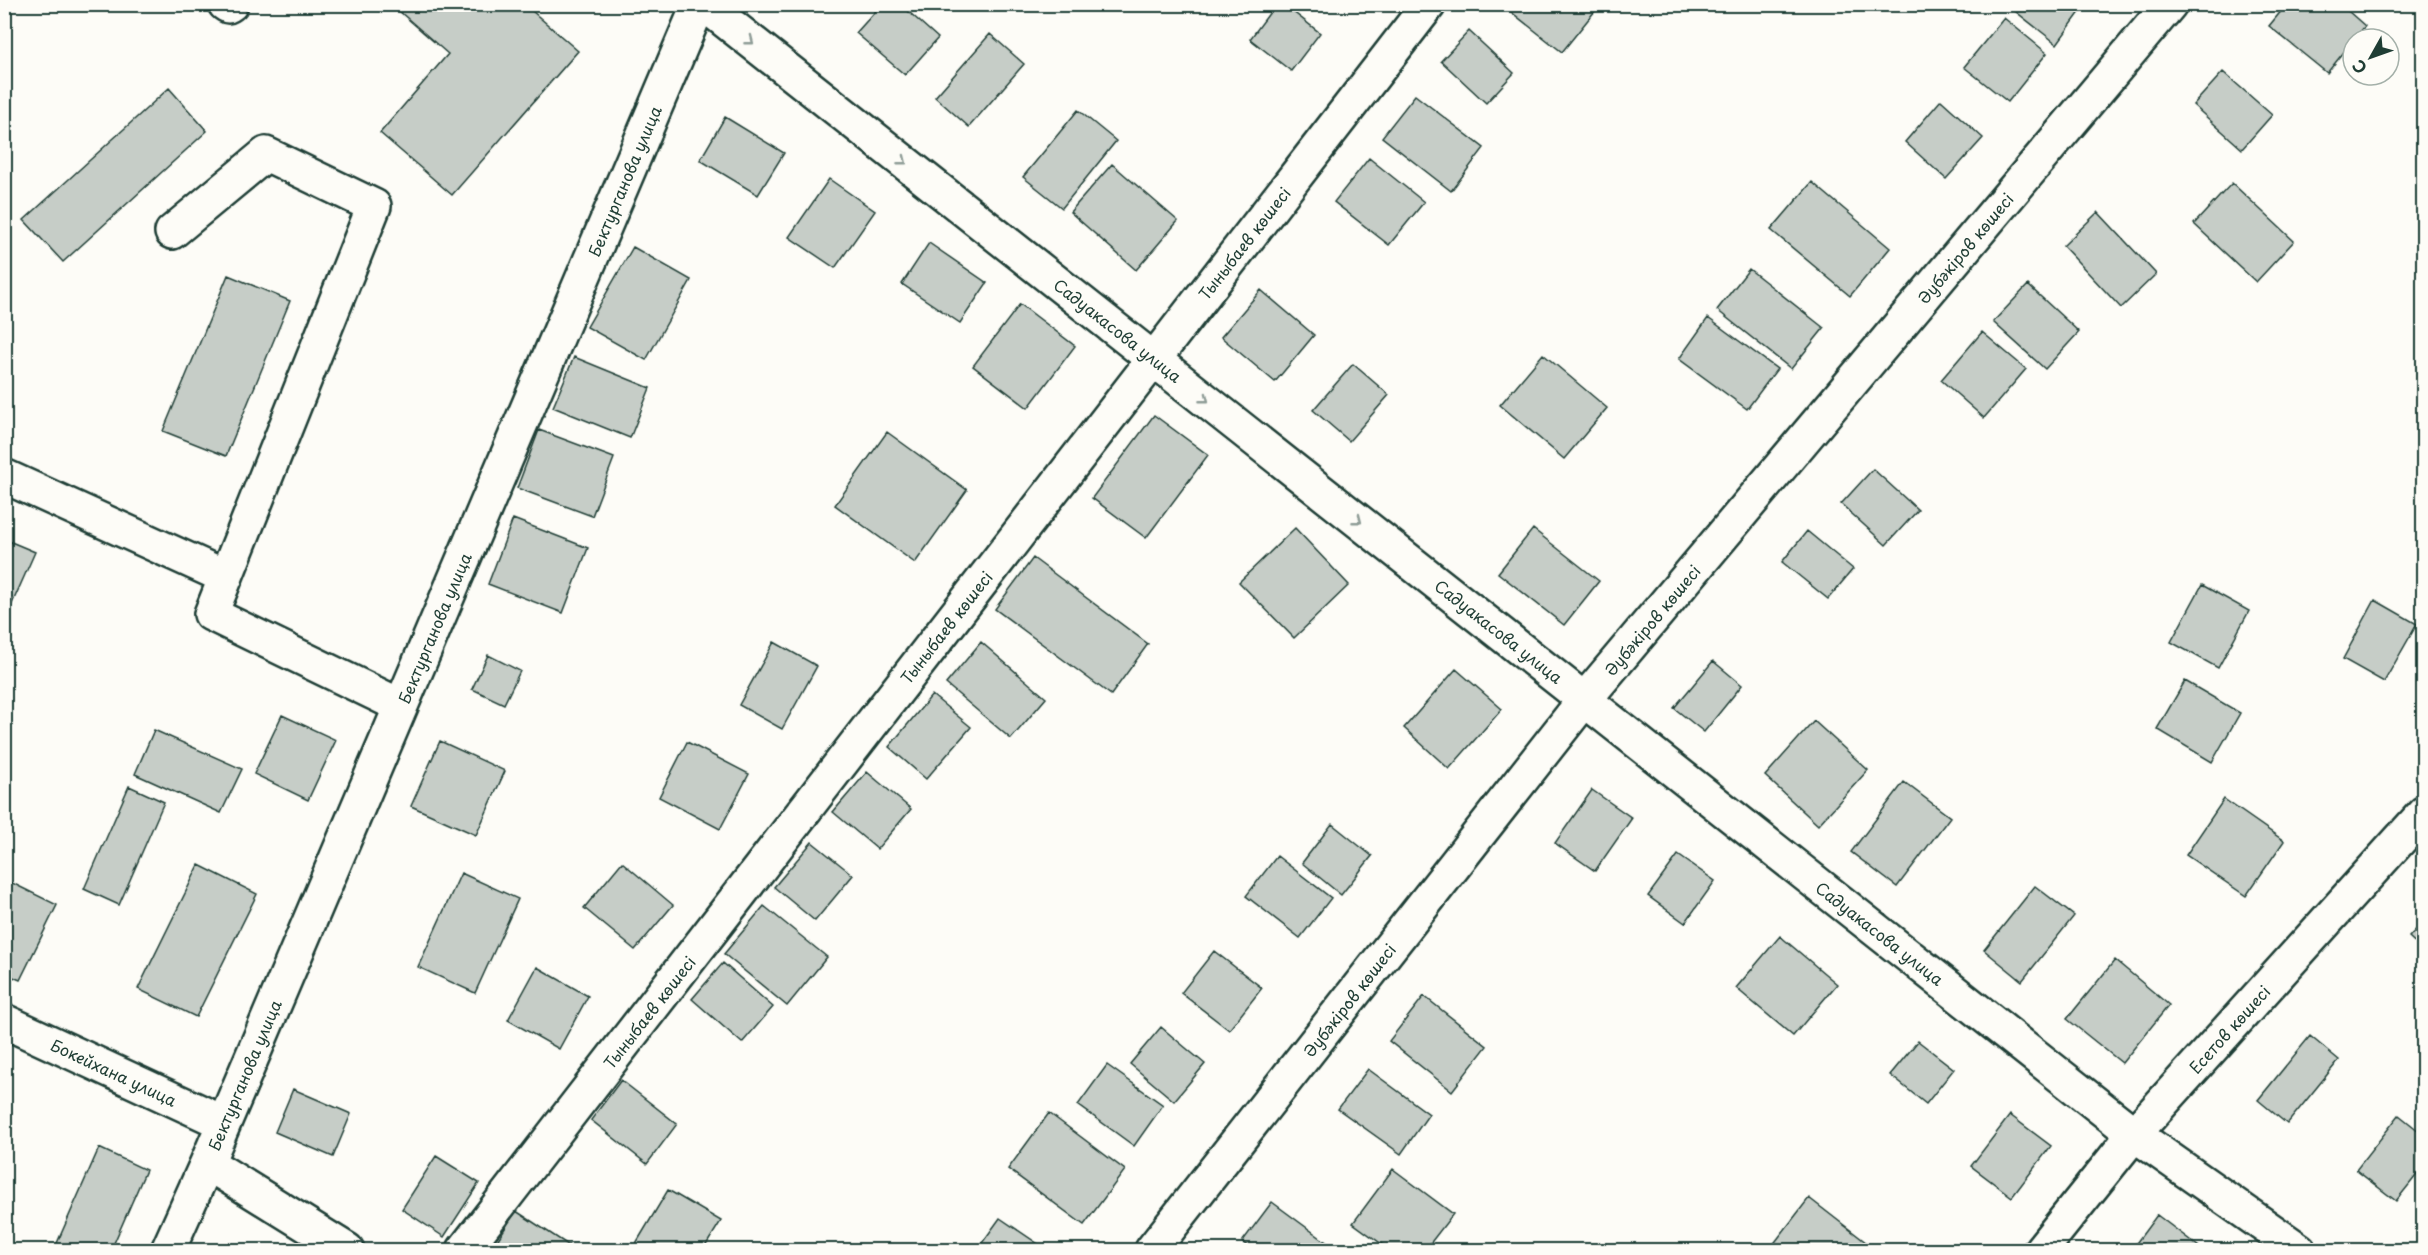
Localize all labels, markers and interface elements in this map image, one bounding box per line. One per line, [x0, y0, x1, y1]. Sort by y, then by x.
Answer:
north arrow [2341, 27, 2401, 87]
one-way arrow [743, 33, 754, 44]
text: С [2346, 55, 2372, 80]
street label: Бектурганова улица [581, 102, 667, 260]
one-way arrow [897, 154, 908, 165]
street label: Тыныбаев көшесі [1192, 182, 1296, 304]
street label: Әубәкіров көшесі [1911, 187, 2019, 309]
street label: Садуакасова улица [1049, 272, 1187, 388]
one-way arrow [1198, 392, 1209, 403]
one-way arrow [1351, 512, 1362, 523]
street label: Бектурганова улица [391, 549, 477, 707]
street label: Әубәкіров көшесі [1598, 559, 1706, 681]
street label: Тыныбаев көшесі [894, 566, 998, 688]
street label: Садуакасова улица [1430, 573, 1568, 689]
street label: Садуакасова улица [1811, 875, 1949, 991]
street label: Әубәкіров көшесі [1297, 938, 1401, 1062]
street label: Тыныбаев көшесі [597, 951, 701, 1073]
street label: Есетов көшесі [2183, 980, 2275, 1078]
street label: Бектурганова улица [201, 996, 287, 1154]
street label: Бокейхана улица [47, 1032, 181, 1112]

